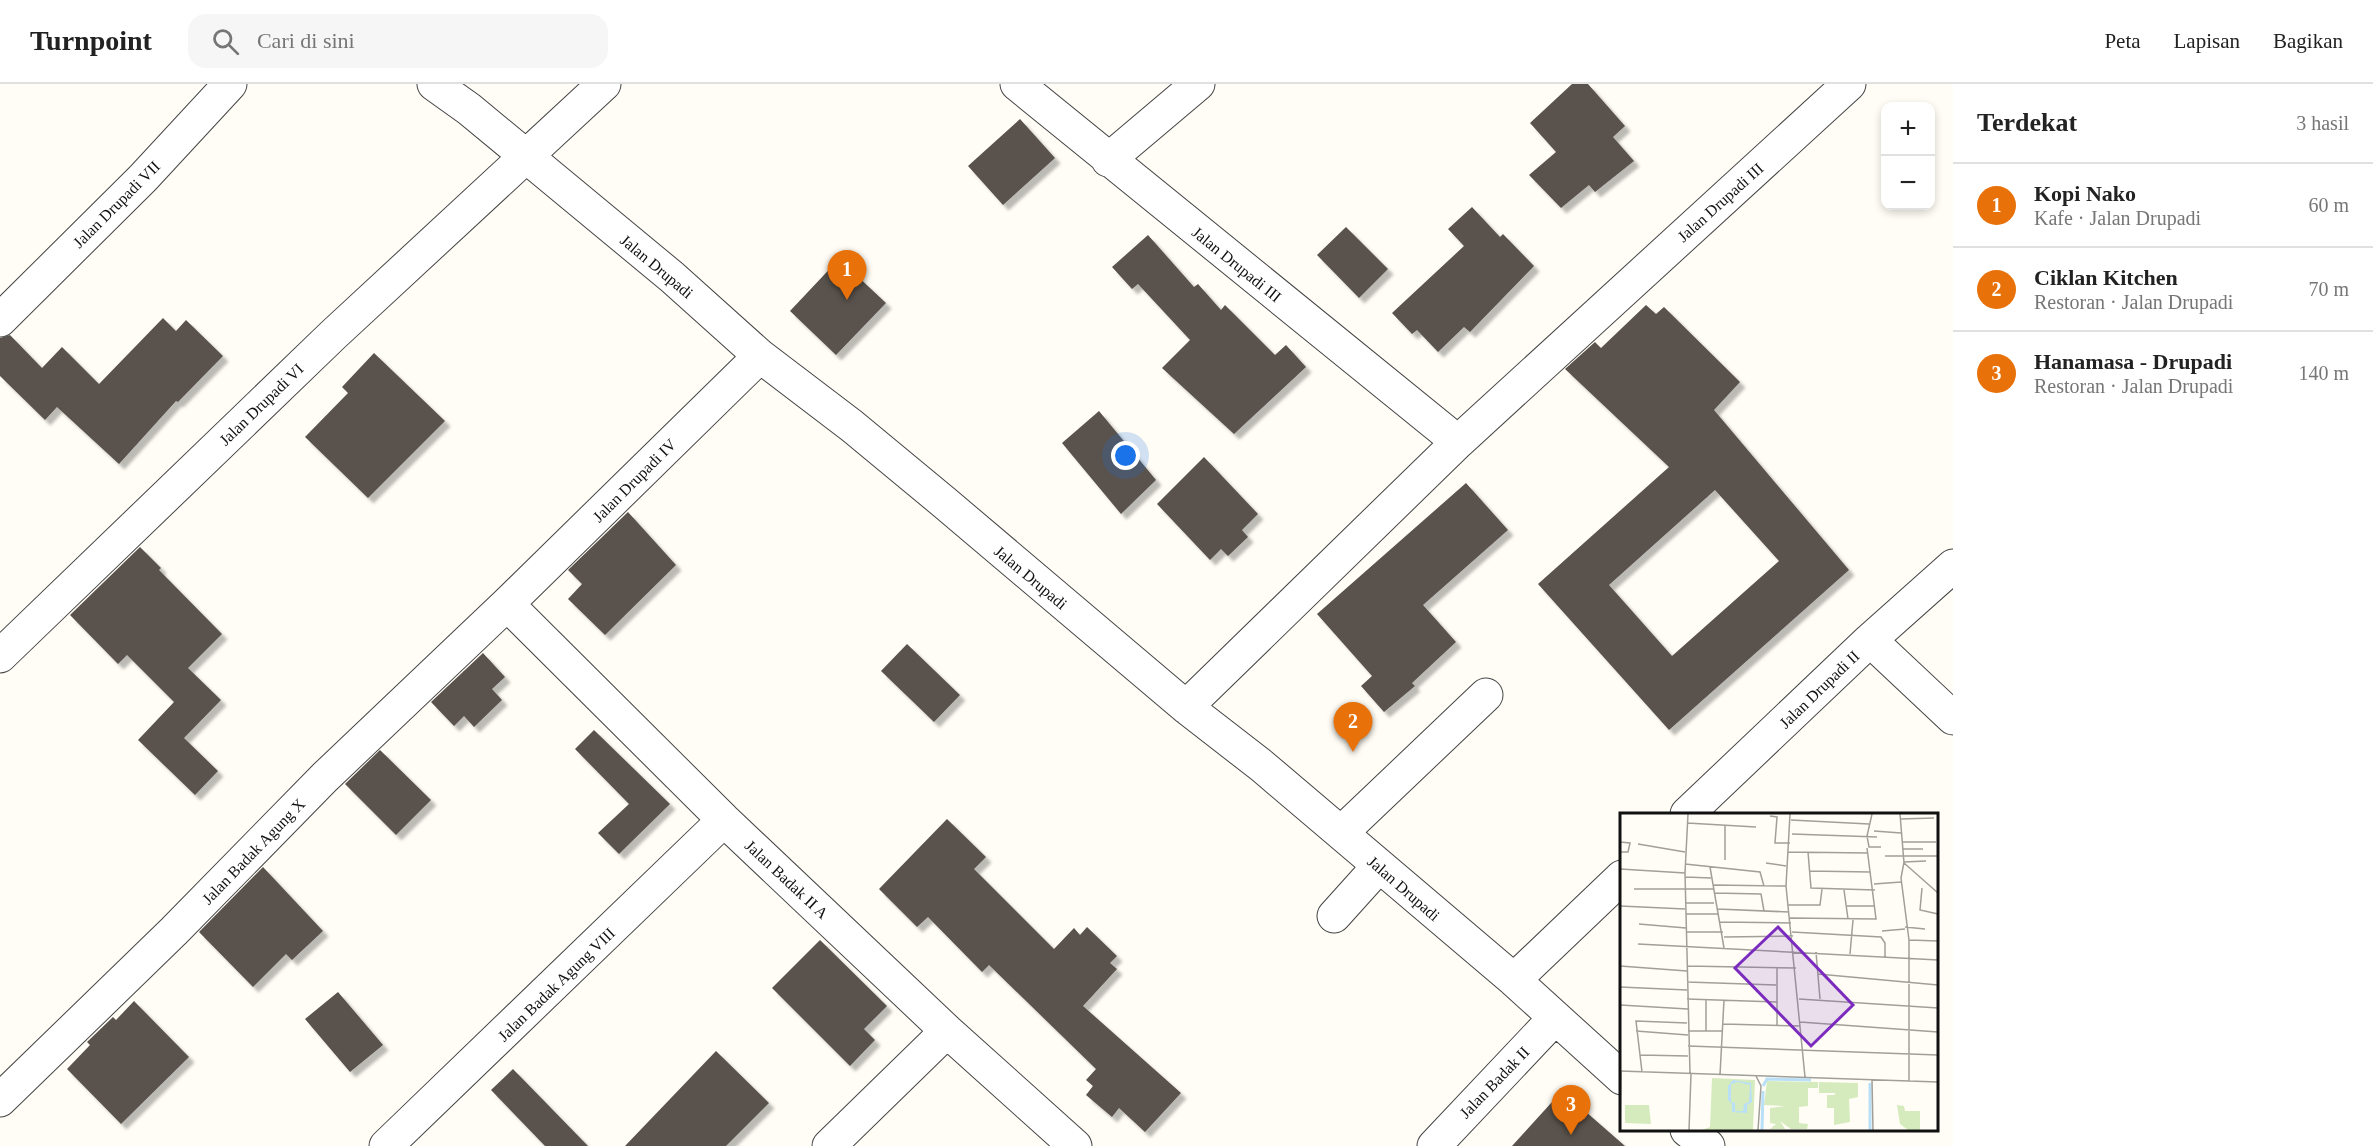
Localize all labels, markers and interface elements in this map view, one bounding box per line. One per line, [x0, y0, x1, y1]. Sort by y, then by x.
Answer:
search box [188, 14, 608, 68]
text: Turnpoint [30, 25, 152, 56]
icon: search [209, 25, 242, 58]
text: Cari di sini [257, 28, 355, 53]
text: Peta [2104, 29, 2141, 53]
text: Lapisan [2174, 29, 2240, 53]
text: Bagikan [2273, 29, 2343, 53]
map controls [1881, 102, 1935, 210]
button: + [1881, 102, 1935, 156]
text: Terdekat [1977, 108, 2077, 137]
text: 3 hasil [2296, 112, 2349, 134]
button: − [1881, 156, 1935, 210]
street label: Jalan Drupadi VII [70, 158, 164, 252]
street label: Jalan Drupadi III [1674, 159, 1767, 246]
text: Kopi Nako [2034, 181, 2136, 206]
text: 1 [1992, 194, 2002, 216]
text: 60 m [2308, 194, 2349, 216]
text: Kafe · Jalan Drupadi [2034, 207, 2201, 229]
street label: Jalan Drupadi III [1188, 223, 1285, 306]
street label: Jalan Drupadi [616, 231, 697, 303]
pin: 1 [828, 250, 866, 300]
text: Ciklan Kitchen [2034, 265, 2178, 290]
text: 2 [1992, 278, 2002, 300]
text: 70 m [2308, 278, 2349, 300]
text: Restoran · Jalan Drupadi [2034, 291, 2233, 313]
text: Hanamasa - Drupadi [2034, 349, 2232, 374]
street label: Jalan Drupadi VI [216, 360, 307, 449]
text: 3 [1992, 362, 2002, 384]
text: 140 m [2298, 362, 2349, 384]
text: Restoran · Jalan Drupadi [2034, 375, 2233, 397]
street label: Jalan Drupadi IV [589, 435, 680, 526]
your location [1111, 441, 1140, 470]
street label: Jalan Drupadi [990, 542, 1071, 614]
street label: Jalan Drupadi II [1776, 647, 1863, 732]
pin: 2 [1334, 702, 1372, 752]
street label: Jalan Badak Agung X [199, 795, 309, 908]
inset map [1620, 813, 1938, 1131]
street label: Jalan Badak II A [742, 837, 832, 922]
street label: Jalan Drupadi [1364, 853, 1443, 925]
street label: Jalan Badak Agung VIII [494, 924, 619, 1045]
street label: Jalan Badak II [1456, 1043, 1533, 1121]
pin: 3 [1552, 1086, 1590, 1135]

